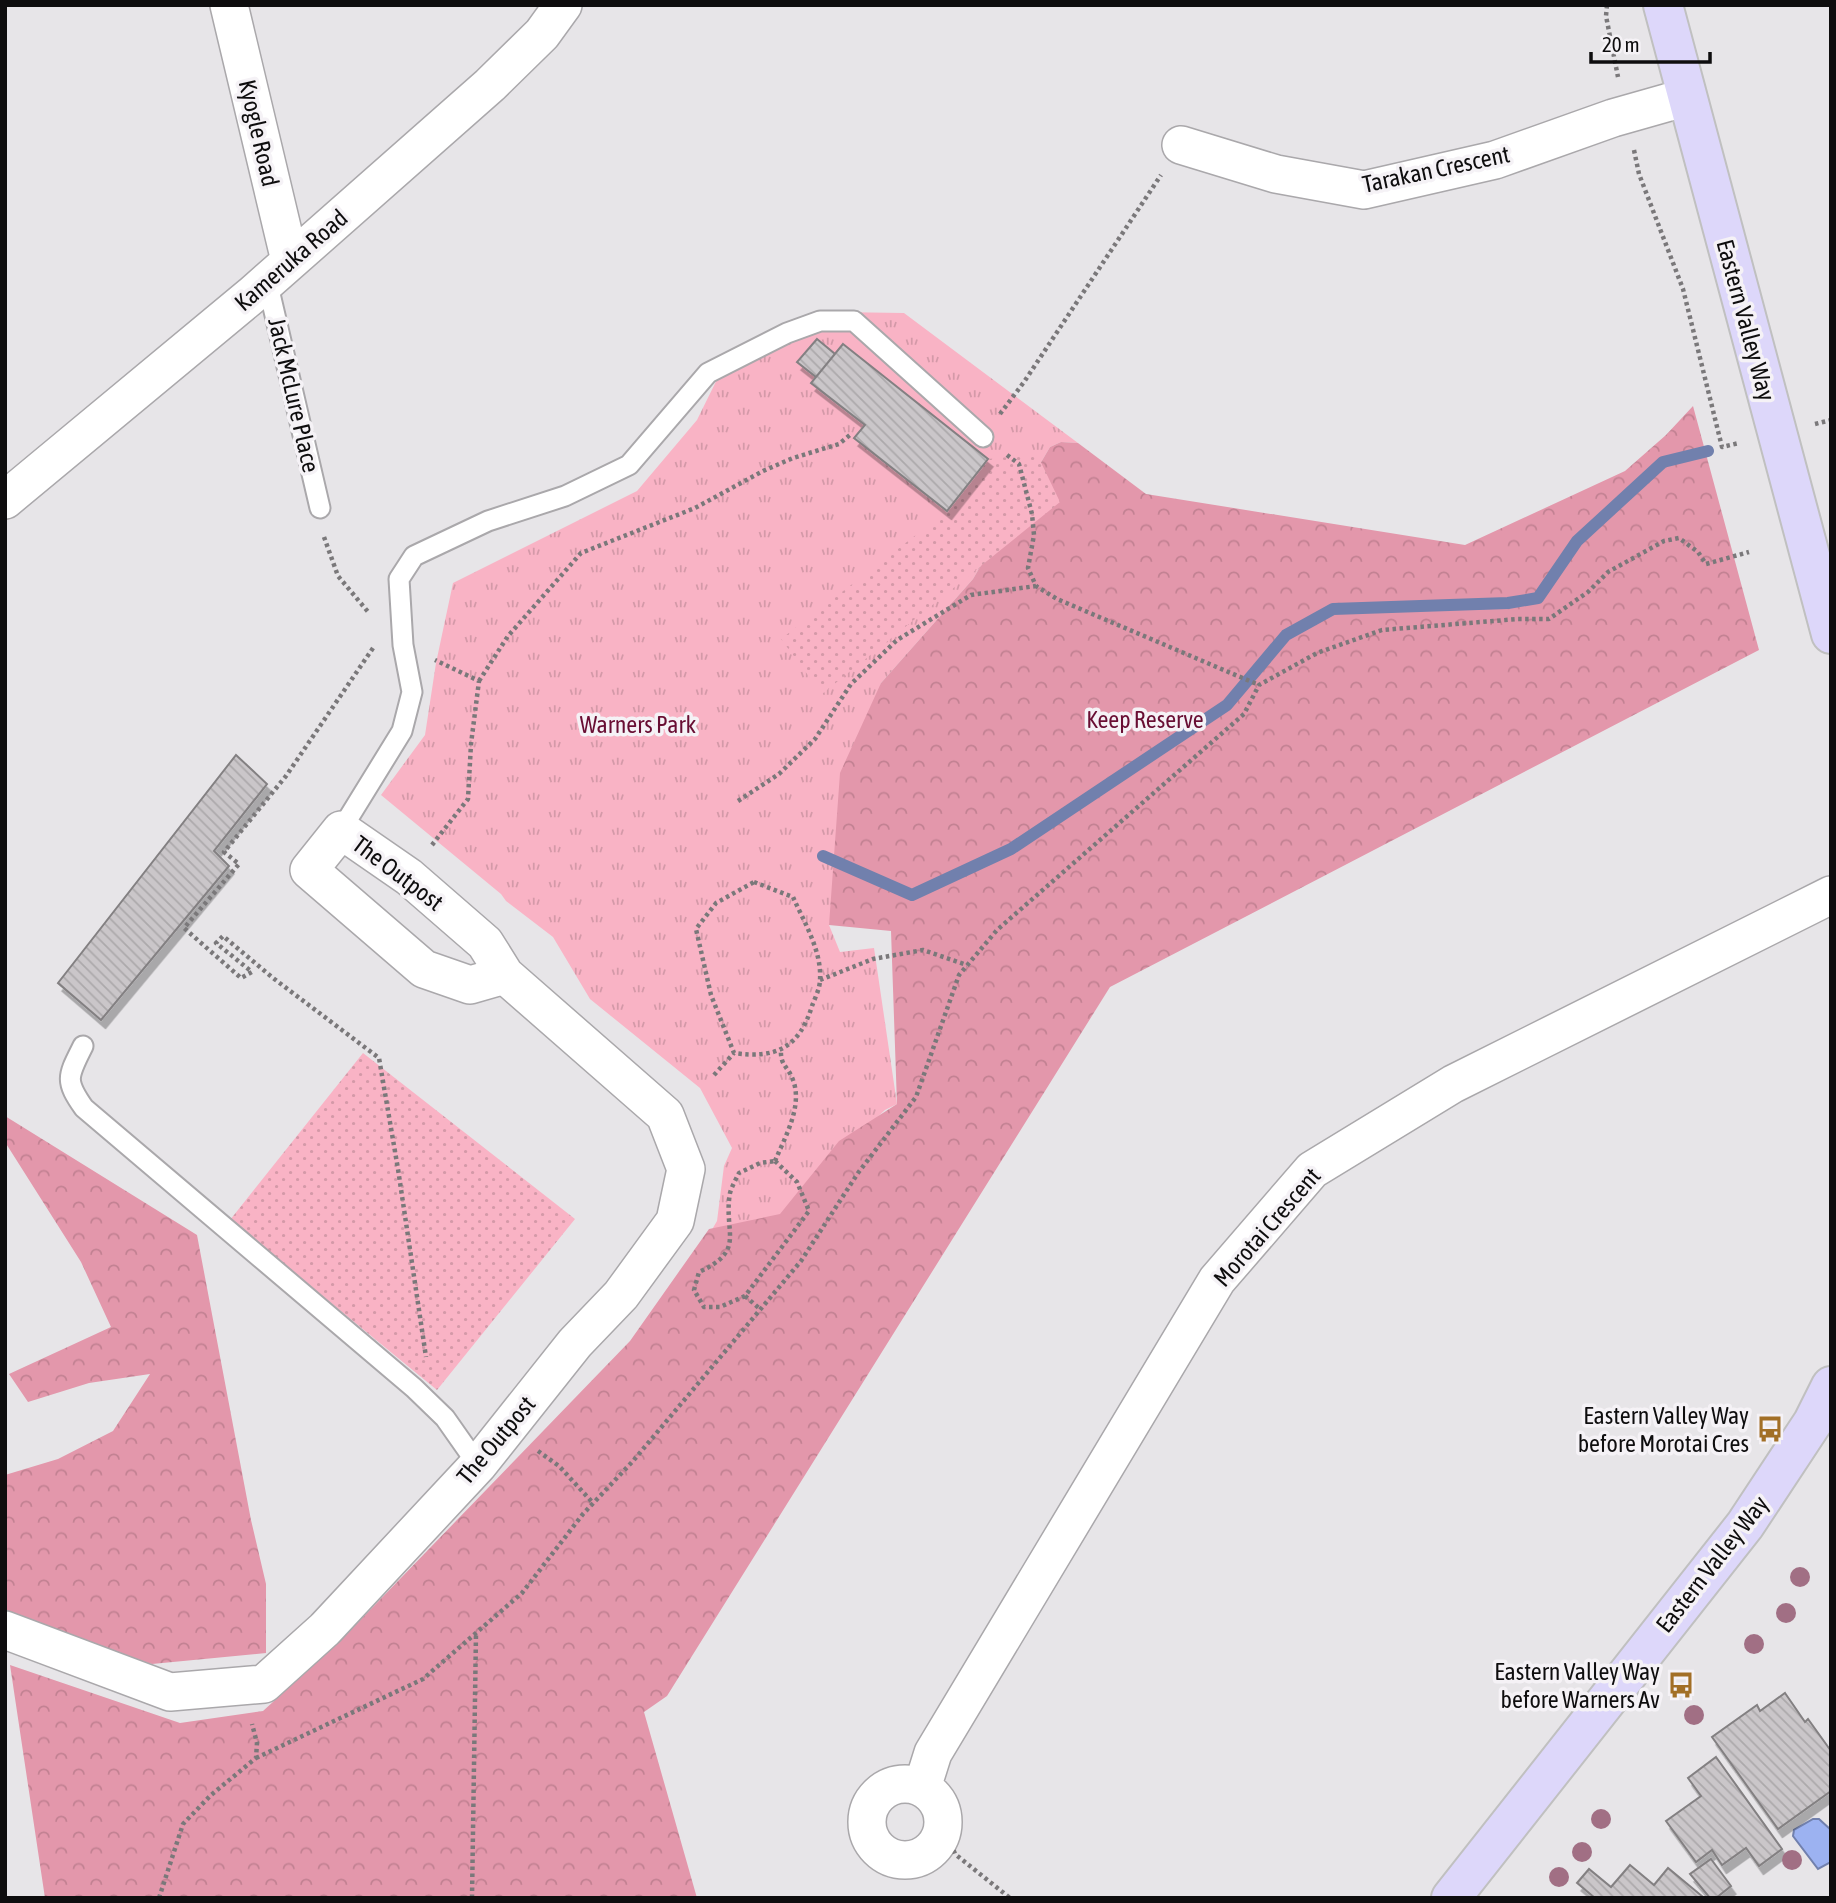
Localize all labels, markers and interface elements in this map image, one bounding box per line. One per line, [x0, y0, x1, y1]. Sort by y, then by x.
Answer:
scale bar [1591, 21, 1710, 65]
text: 20 m [1602, 32, 1640, 56]
street label: Kyogle Road [234, 77, 284, 189]
street label: Tarakan Crescent [1360, 140, 1512, 198]
street label: Kameruka Road [229, 204, 353, 316]
street label: Eastern Valley Way [1712, 236, 1781, 404]
street label: Jack McLure Place [263, 315, 325, 475]
park label: Keep Reserve [1086, 706, 1204, 733]
park label: Warners Park [580, 711, 697, 738]
street label: The Outpost [347, 830, 449, 916]
street label: Morotai Crescent [1208, 1162, 1326, 1292]
street label: The Outpost [451, 1390, 541, 1489]
place label: Eastern Valley Way before Morotai Cres [1578, 1402, 1749, 1457]
bus stop icon: Eastern Valley Way before Morotai Cres [1755, 1414, 1785, 1444]
street label: Eastern Valley Way [1650, 1490, 1774, 1638]
place label: Eastern Valley Way before Warners Av [1494, 1658, 1660, 1713]
bus stop icon: Eastern Valley Way before Warners Av [1666, 1670, 1696, 1700]

